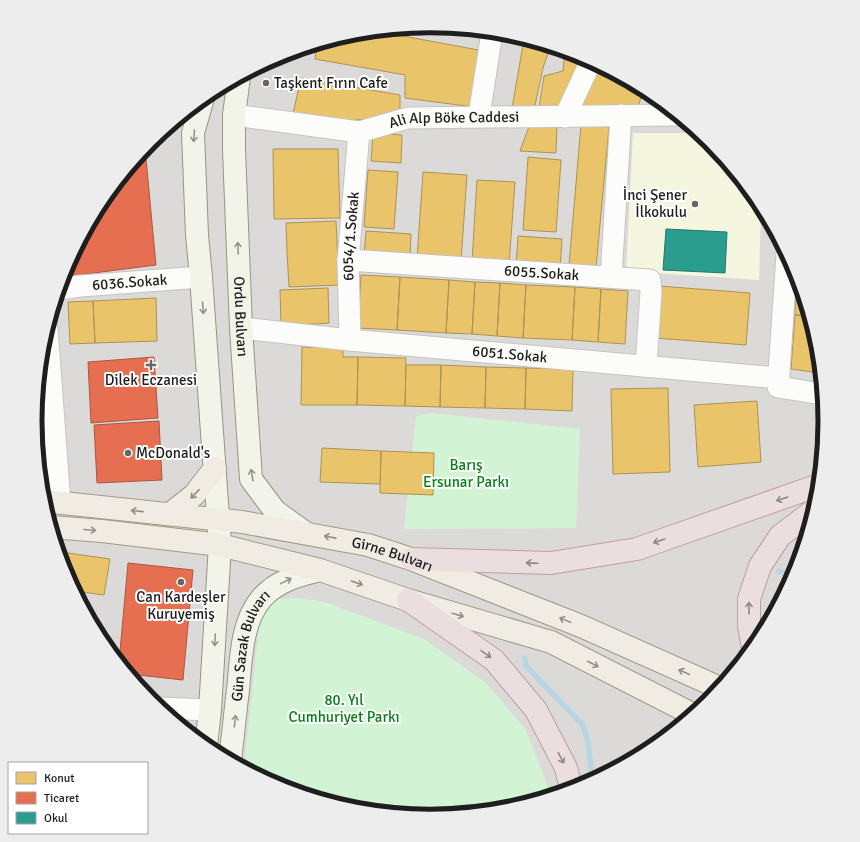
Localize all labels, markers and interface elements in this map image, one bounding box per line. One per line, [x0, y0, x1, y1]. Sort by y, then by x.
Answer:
place label: Taşkent Fırın Cafe [274, 74, 388, 92]
marker: Taşkent Fırın Cafe [261, 78, 271, 88]
street label: Ali Alp Böke Caddesi [387, 108, 519, 132]
one-way arrow [191, 129, 198, 142]
place label: İnci Şener İlkokulu [623, 186, 687, 221]
street label: 6054/1.Sokak [339, 190, 363, 281]
marker: İnci Şener İlkokulu [690, 199, 700, 209]
one-way arrow [234, 242, 242, 255]
street label: 6055.Sokak [503, 261, 580, 284]
street label: 6036.Sokak [91, 271, 168, 294]
street label: Ordu Bulvarı [230, 276, 252, 357]
one-way arrow [200, 301, 207, 314]
street label: 6051.Sokak [471, 342, 548, 366]
marker: Dilek Eczanesi [146, 360, 156, 370]
place label: Dilek Eczanesi [105, 371, 197, 389]
place label: McDonald's [136, 444, 211, 462]
marker: McDonald's [123, 448, 133, 458]
park label: Barış Ersunar Parkı [423, 456, 509, 491]
one-way arrow [247, 469, 255, 482]
one-way arrow [190, 489, 200, 499]
one-way arrow [776, 495, 788, 503]
one-way arrow [131, 507, 144, 515]
one-way arrow [83, 526, 96, 533]
one-way arrow [324, 533, 337, 541]
street label: Girne Bulvarı [350, 533, 435, 576]
one-way arrow [653, 538, 666, 545]
one-way arrow [526, 559, 539, 567]
marker: Can Kardeşler Kuruyemiş [176, 577, 186, 587]
one-way arrow [280, 577, 292, 584]
one-way arrow [351, 579, 363, 587]
street label: Gün Sazak Bulvarı [228, 586, 274, 703]
place label: Can Kardeşler Kuruyemiş [136, 588, 226, 623]
one-way arrow [745, 602, 753, 615]
one-way arrow [452, 612, 465, 619]
one-way arrow [559, 615, 571, 623]
one-way arrow [211, 633, 218, 646]
one-way arrow [480, 650, 491, 658]
one-way arrow [587, 661, 599, 668]
one-way arrow [678, 668, 690, 675]
park label: 80. Yıl Cumhuriyet Parkı [289, 691, 399, 726]
one-way arrow [231, 715, 238, 728]
one-way arrow [558, 752, 565, 764]
legend [8, 762, 148, 834]
text: Konut [44, 771, 75, 786]
text: Ticaret [44, 791, 79, 806]
text: Okul [44, 811, 68, 826]

